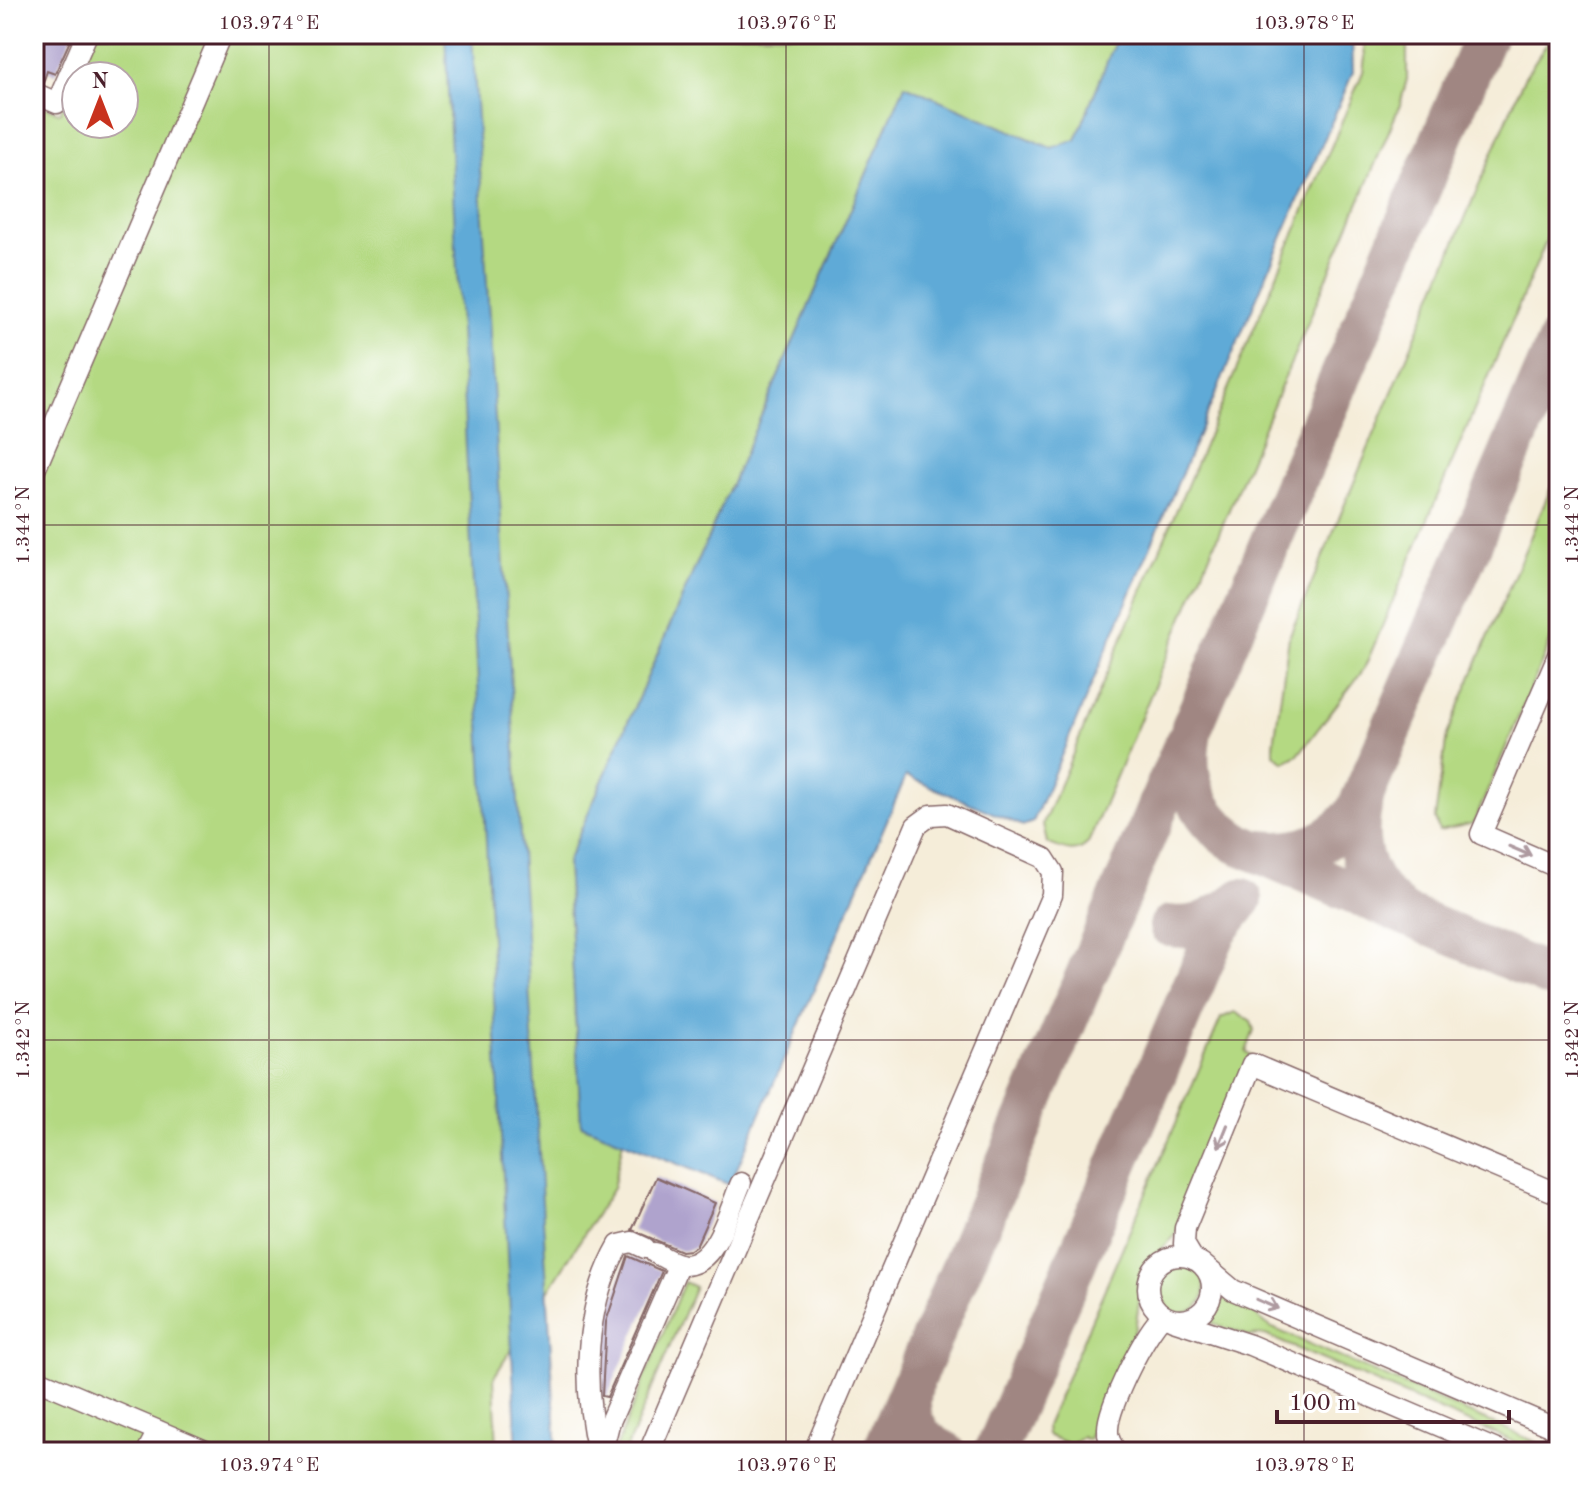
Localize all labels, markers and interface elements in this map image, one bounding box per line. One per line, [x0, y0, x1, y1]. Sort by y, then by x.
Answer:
text: 103.974°E [219, 14, 319, 34]
text: 103.976°E [736, 14, 836, 34]
text: 103.978°E [1254, 14, 1354, 34]
north arrow [60, 60, 140, 140]
text: N [92, 71, 109, 93]
text: 1.344°N [14, 486, 34, 565]
text: 1.344°N [1563, 486, 1583, 565]
one-way arrow [1507, 845, 1532, 860]
text: 1.342°N [14, 1001, 34, 1080]
text: 1.342°N [1563, 1001, 1583, 1080]
one-way arrow [1214, 1123, 1229, 1148]
one-way arrow [1254, 1297, 1278, 1312]
scale bar [1277, 1374, 1509, 1424]
text: 100 m [1289, 1392, 1357, 1416]
text: 103.974°E [219, 1456, 319, 1476]
text: 103.976°E [736, 1456, 836, 1476]
text: 103.978°E [1254, 1456, 1354, 1476]

